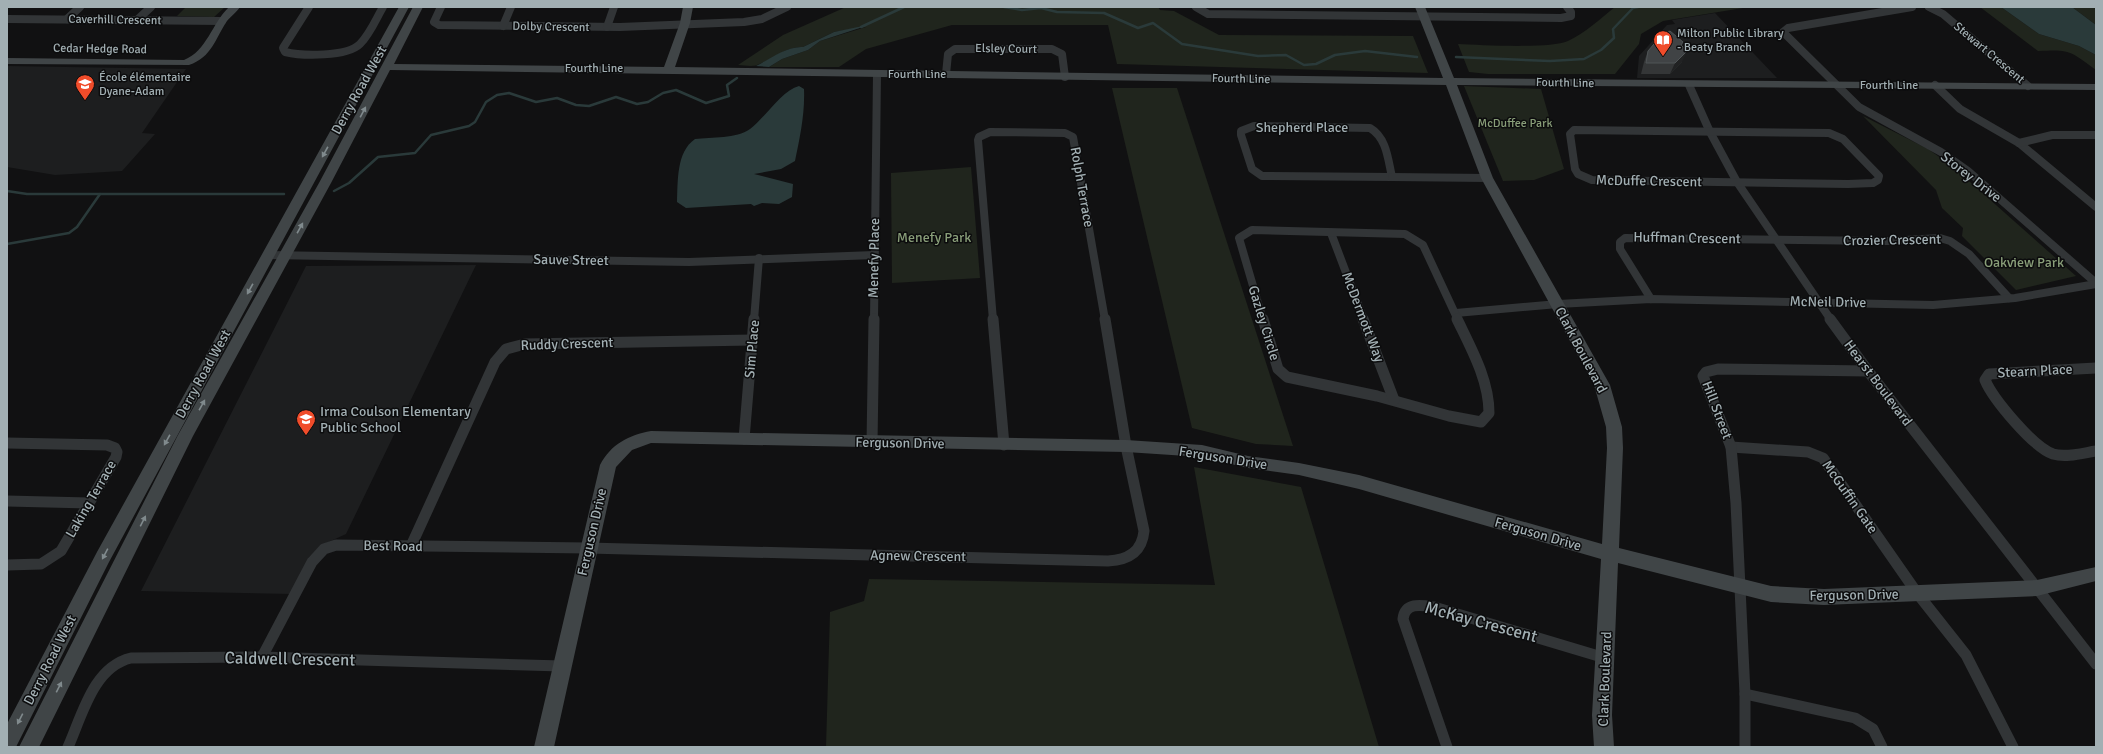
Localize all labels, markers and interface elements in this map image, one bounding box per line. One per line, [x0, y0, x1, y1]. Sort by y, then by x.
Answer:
street label: Caverhill Crescent [68, 12, 162, 28]
street label: Dolby Crescent [512, 19, 590, 35]
street label: Stewart Crescent [1951, 19, 2027, 87]
place label: Milton Public Library - Beaty Branch [1677, 26, 1784, 55]
library icon: Milton Public Library - Beaty Branch [1652, 29, 1674, 57]
street label: Cedar Hedge Road [53, 41, 147, 57]
street label: Elsley Court [975, 41, 1037, 57]
street label: Derry Road West [328, 43, 390, 137]
street label: Fourth Line [565, 61, 623, 76]
street label: Fourth Line [888, 67, 946, 82]
place label: École élémentaire Dyane-Adam [99, 70, 191, 99]
street label: Fourth Line [1212, 71, 1270, 87]
school or university icon: École élémentaire Dyane-Adam [74, 73, 96, 101]
street label: Fourth Line [1536, 75, 1594, 91]
street label: Fourth Line [1860, 78, 1918, 93]
one-way arrow [360, 106, 366, 117]
park label: McDuffee Park [1478, 116, 1552, 131]
street label: Shepherd Place [1256, 119, 1348, 136]
one-way arrow [322, 146, 328, 158]
street label: Rolph Terrace [1067, 146, 1097, 228]
street label: Storey Drive [1937, 148, 2005, 206]
street label: McDuffe Crescent [1596, 172, 1702, 190]
street label: Menefy Place [865, 218, 883, 298]
one-way arrow [297, 222, 304, 234]
park label: Menefy Park [897, 229, 971, 246]
street label: Huffman Crescent [1633, 229, 1741, 247]
street label: Crozier Crescent [1843, 231, 1941, 249]
street label: Sauve Street [533, 251, 609, 269]
park label: Oakview Park [1984, 254, 2064, 271]
street label: McDermott Way [1338, 270, 1388, 365]
one-way arrow [246, 283, 253, 295]
street label: Gazley Circle [1245, 283, 1283, 363]
street label: McNeil Drive [1789, 293, 1867, 311]
street label: Clark Boulevard [1551, 304, 1611, 396]
street label: Sim Place [741, 319, 763, 379]
street label: Derry Road West [172, 327, 234, 421]
street label: Ruddy Crescent [520, 334, 614, 354]
street label: Hearst Boulevard [1840, 337, 1916, 429]
street label: Stearn Place [1997, 361, 2073, 381]
street label: Hill Street [1698, 379, 1736, 442]
one-way arrow [199, 400, 206, 411]
place label: Irma Coulson Elementary Public School [320, 403, 471, 436]
school or university icon: Irma Coulson Elementary Public School [295, 408, 317, 436]
one-way arrow [164, 434, 170, 446]
street label: Ferguson Drive [855, 434, 945, 452]
street label: Ferguson Drive [1178, 443, 1268, 473]
street label: Laking Terrace [62, 457, 120, 541]
street label: McGuffin Gate [1819, 457, 1881, 537]
street label: Ferguson Drive [574, 487, 610, 577]
street label: Ferguson Drive [1493, 514, 1583, 554]
one-way arrow [140, 515, 146, 527]
street label: Best Road [363, 537, 423, 555]
street label: Agnew Crescent [870, 547, 966, 565]
one-way arrow [101, 548, 108, 560]
street label: Ferguson Drive [1809, 586, 1899, 604]
street label: McKay Crescent [1422, 597, 1540, 647]
street label: Derry Road West [20, 612, 80, 708]
street label: Clark Boulevard [1595, 631, 1615, 727]
street label: Caldwell Crescent [225, 647, 356, 671]
one-way arrow [56, 681, 62, 693]
one-way arrow [16, 714, 23, 725]

